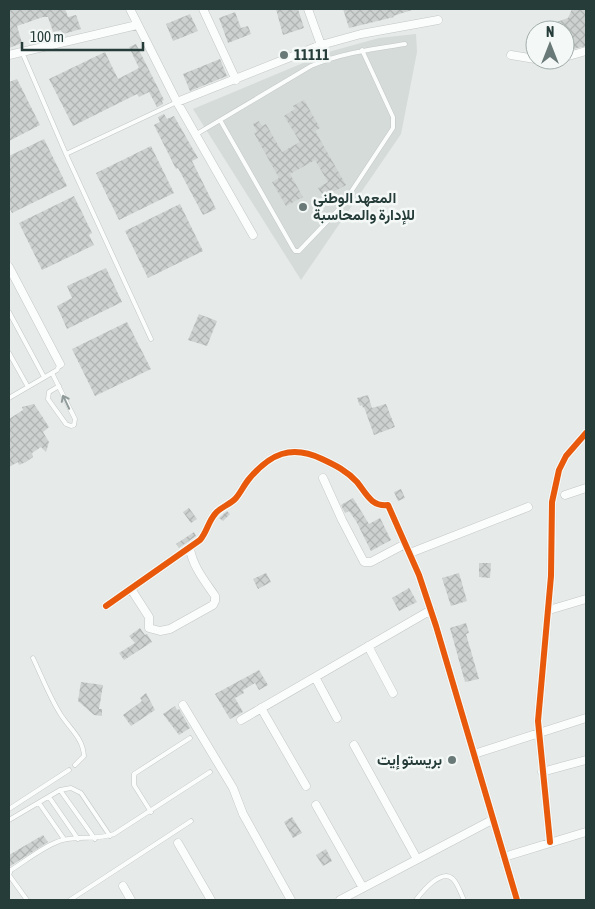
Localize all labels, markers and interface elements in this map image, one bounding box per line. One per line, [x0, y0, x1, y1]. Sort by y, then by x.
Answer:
scale bar [22, 20, 144, 52]
north arrow [525, 20, 575, 70]
text: N [546, 24, 554, 40]
text: 100 m [30, 28, 64, 45]
place label: 11111 [294, 46, 329, 63]
marker: 11111 [278, 49, 290, 61]
place label: المعهد الوطني للإدارة والمحاسبة [313, 189, 415, 225]
marker: المعهد الوطني للإدارة والمحاسبة [297, 201, 309, 213]
one-way arrow [61, 395, 71, 410]
place label: بريستو إيت [377, 751, 442, 770]
marker: بريستو إيت [446, 754, 458, 766]

